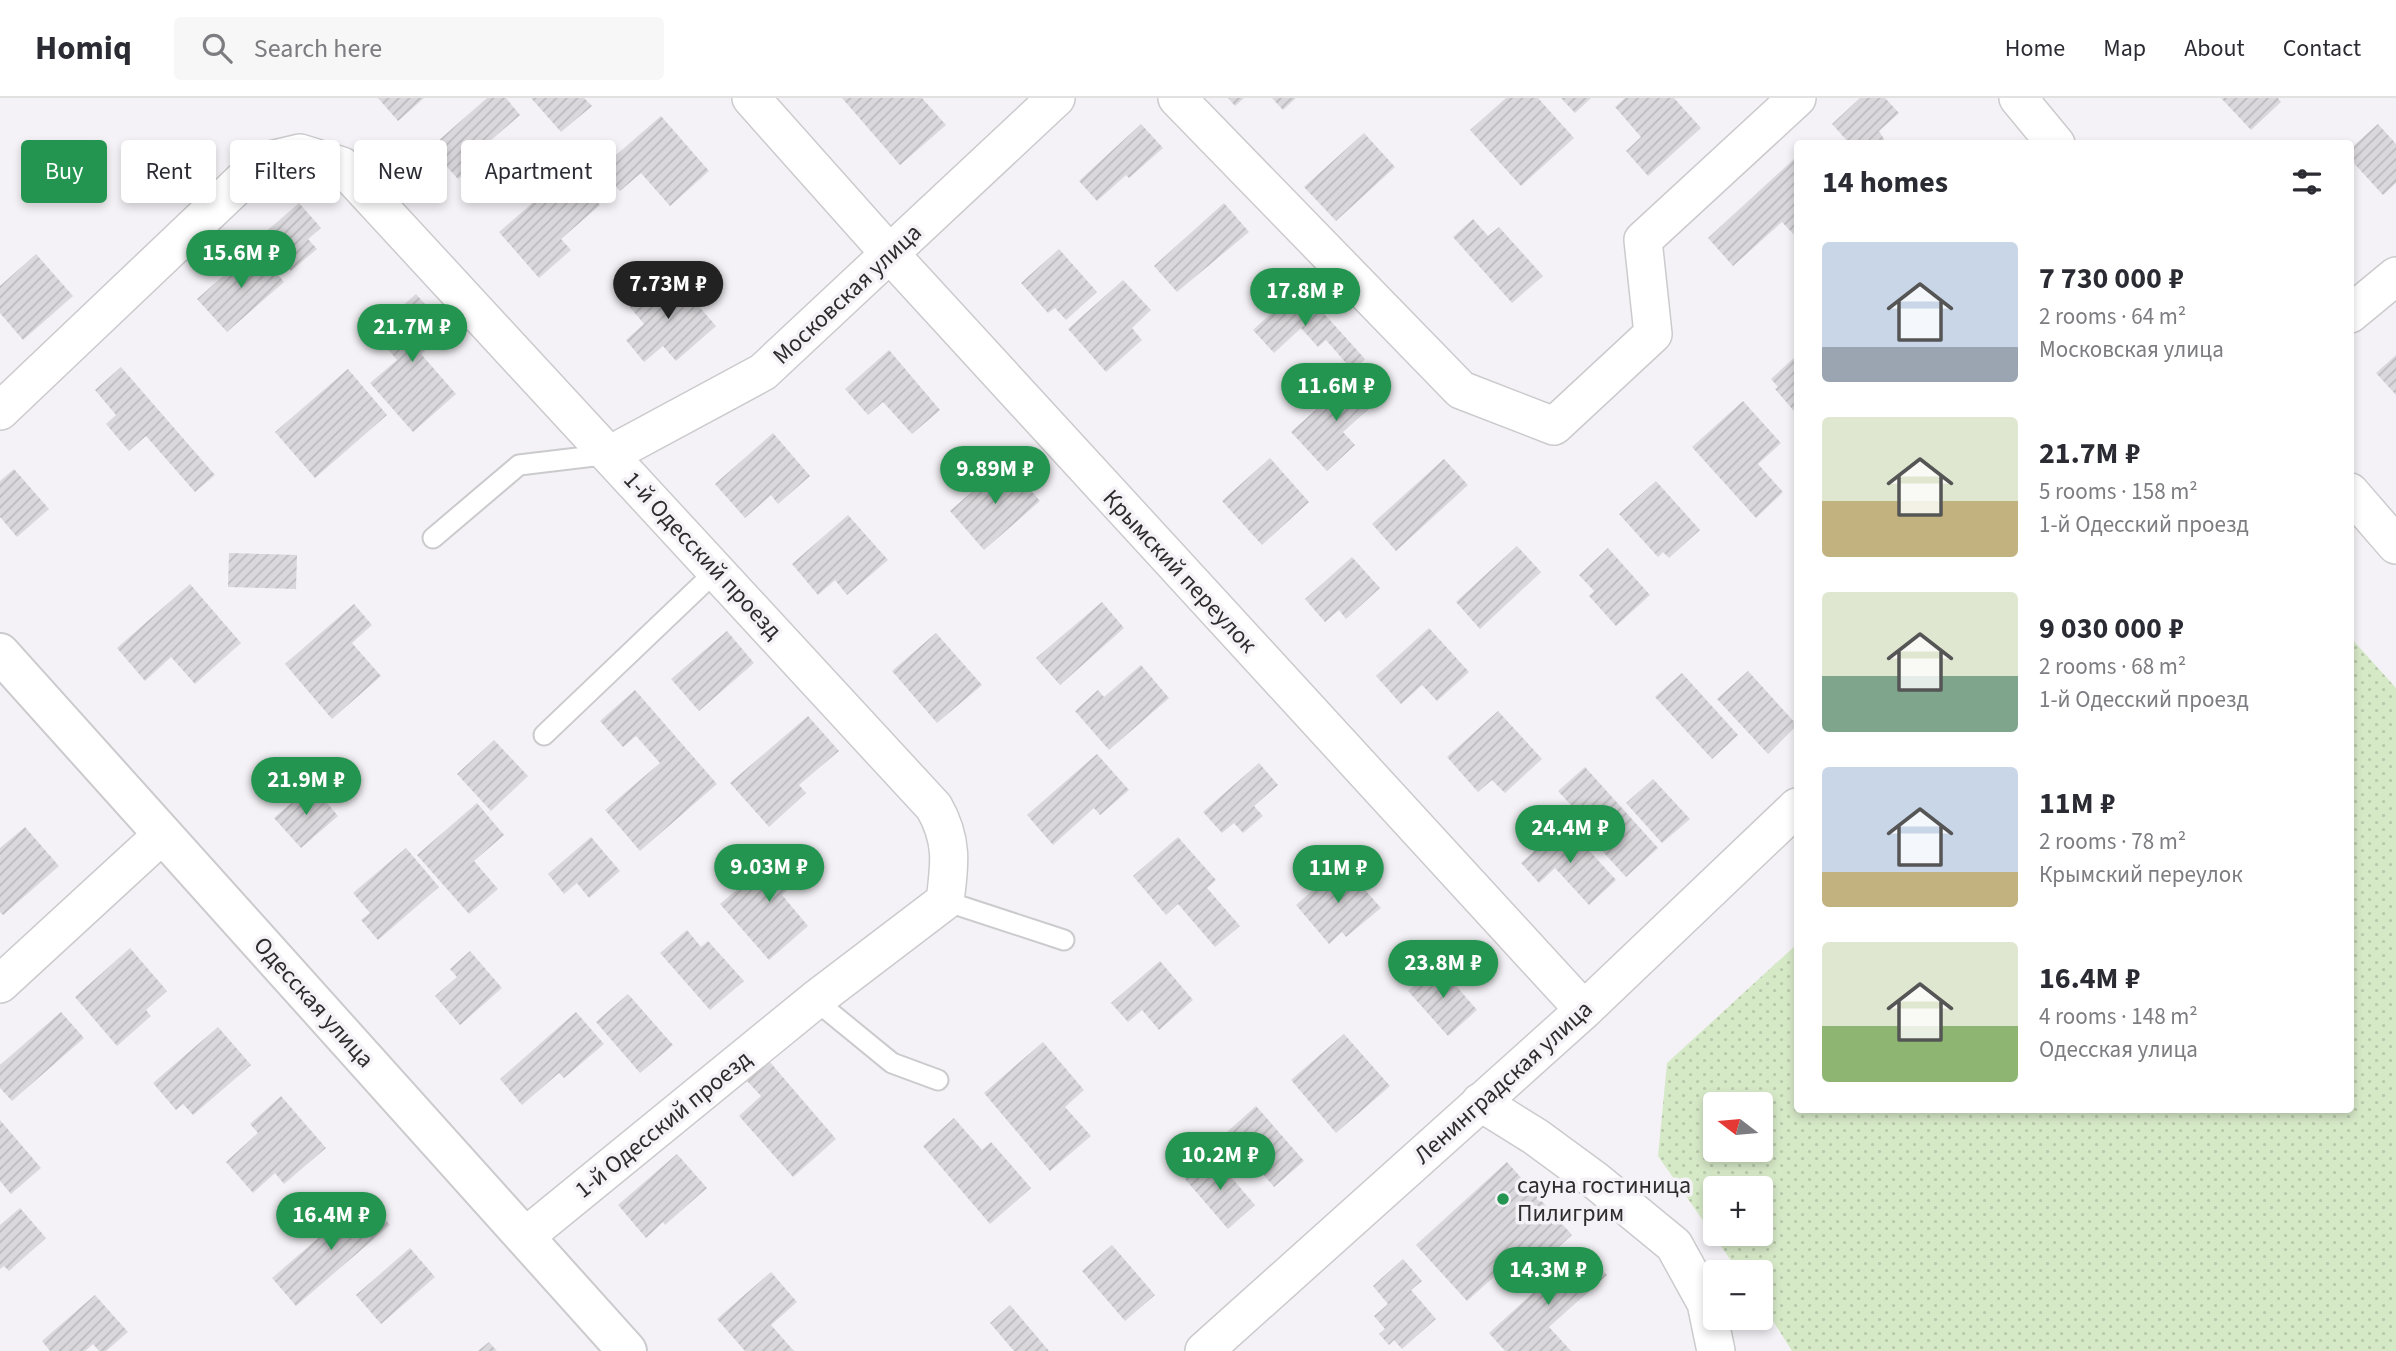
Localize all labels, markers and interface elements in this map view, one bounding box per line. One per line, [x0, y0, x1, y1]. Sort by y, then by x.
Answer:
search box [174, 17, 664, 80]
text: Homiq [35, 25, 132, 72]
icon: search [198, 29, 236, 67]
text: Search here [254, 30, 382, 67]
text: Home [2005, 31, 2065, 66]
text: Map [2103, 31, 2146, 66]
text: About [2184, 31, 2245, 66]
text: Contact [2283, 31, 2361, 66]
chip: Buy [21, 140, 107, 203]
chip: Rent [121, 140, 216, 203]
chip: Filters [230, 140, 340, 203]
chip: New [354, 140, 447, 203]
chip: Apartment [461, 140, 616, 203]
text: 14 homes [1822, 161, 1948, 204]
icon: filters [2288, 163, 2326, 201]
street label: Московская улица [765, 216, 930, 373]
pin: 15.6M ₽ [176, 230, 306, 290]
text: 15.6M ₽ [202, 236, 280, 269]
text: 7 730 000 ₽ [2039, 257, 2184, 300]
pin: 7.73M ₽ [603, 262, 733, 321]
text: 7.73M ₽ [629, 267, 707, 300]
pin: 17.8M ₽ [1240, 268, 1370, 328]
icon: home [1878, 270, 1962, 354]
text: 17.8M ₽ [1266, 274, 1344, 307]
text: 2 rooms · 64 m² [2039, 300, 2186, 333]
pin: 21.7M ₽ [347, 304, 477, 364]
text: 21.7M ₽ [373, 310, 451, 343]
text: Московская улица [2039, 333, 2224, 366]
pin: 11.6M ₽ [1271, 364, 1401, 423]
text: 11.6M ₽ [1297, 369, 1375, 402]
text: 21.7M ₽ [2039, 432, 2140, 475]
icon: home [1878, 445, 1962, 529]
pin: 9.89M ₽ [930, 446, 1060, 506]
text: 9.89M ₽ [956, 452, 1034, 485]
street label: 1-й Одесский проезд [615, 463, 790, 647]
text: 5 rooms · 158 m² [2039, 475, 2198, 508]
street label: Крымский переулок [1094, 482, 1265, 661]
text: 1-й Одесский проезд [2039, 508, 2249, 541]
text: 9 030 000 ₽ [2039, 607, 2184, 650]
icon: home [1878, 620, 1962, 704]
text: 2 rooms · 68 m² [2039, 650, 2186, 683]
text: 1-й Одесский проезд [2039, 683, 2249, 716]
pin: 21.9M ₽ [241, 758, 371, 817]
text: 21.9M ₽ [267, 763, 345, 796]
text: 11M ₽ [2039, 782, 2115, 825]
icon: home [1878, 795, 1962, 879]
pin: 24.4M ₽ [1505, 806, 1635, 865]
text: 24.4M ₽ [1531, 811, 1609, 844]
text: 2 rooms · 78 m² [2039, 825, 2186, 858]
pin: 9.03M ₽ [704, 844, 834, 904]
pin: 11M ₽ [1289, 846, 1387, 905]
text: 9.03M ₽ [730, 850, 808, 883]
text: 11M ₽ [1309, 851, 1367, 884]
text: Крымский переулок [2039, 858, 2243, 891]
street label: Одесская улица [245, 929, 382, 1076]
pin: 23.8M ₽ [1378, 940, 1508, 1000]
text: 23.8M ₽ [1404, 946, 1482, 979]
text: 16.4M ₽ [2039, 957, 2140, 1000]
icon: home [1878, 970, 1962, 1054]
street label: Ленинградская улица [1406, 992, 1601, 1172]
text: 4 rooms · 148 m² [2039, 1000, 2198, 1033]
text: Одесская улица [2039, 1033, 2198, 1066]
street label: 1-й Одесский проезд [567, 1042, 760, 1207]
north arrow [1703, 1092, 1773, 1162]
map controls [1703, 1092, 1773, 1330]
pin: 10.2M ₽ [1155, 1132, 1285, 1192]
text: 10.2M ₽ [1181, 1138, 1259, 1171]
place label: сауна гостиница Пилигрим [1517, 1168, 1691, 1231]
button: + [1703, 1176, 1773, 1246]
marker: сауна гостиница Пилигрим [1495, 1191, 1511, 1207]
pin: 16.4M ₽ [266, 1192, 396, 1252]
text: 16.4M ₽ [292, 1198, 370, 1231]
pin: 14.3M ₽ [1483, 1248, 1613, 1307]
text: 14.3M ₽ [1509, 1253, 1587, 1286]
button: − [1703, 1260, 1773, 1330]

